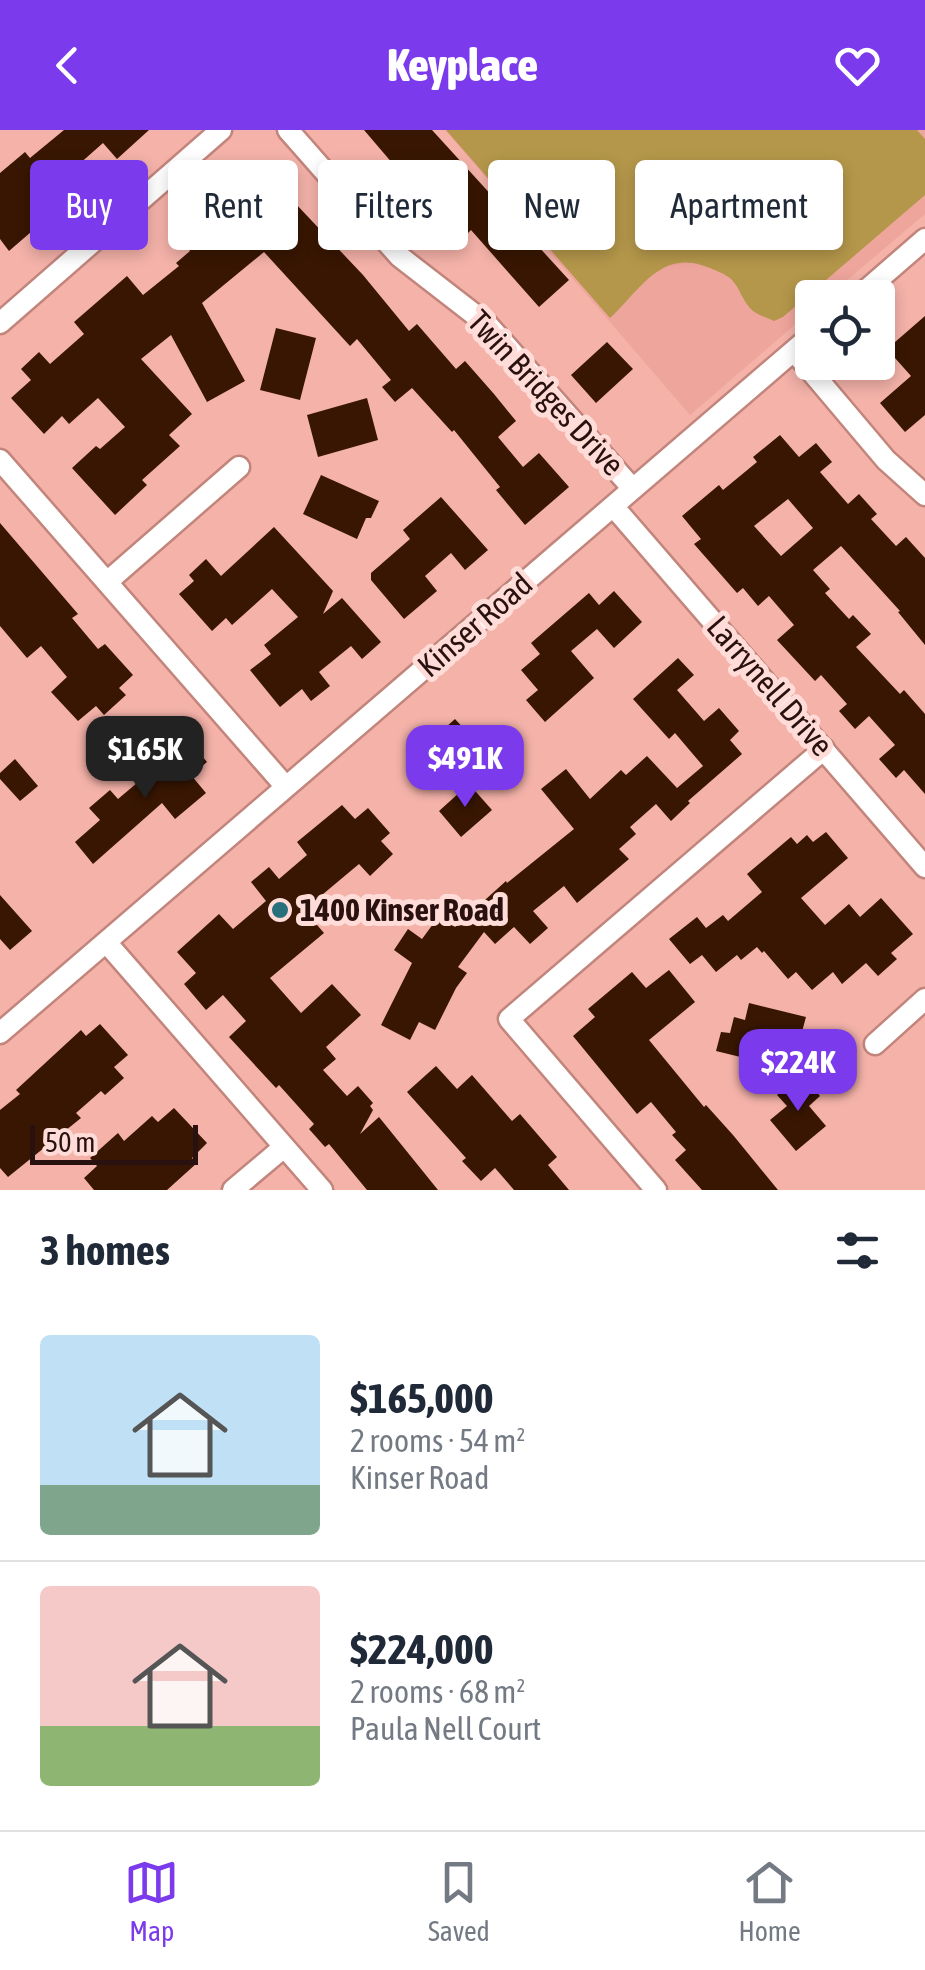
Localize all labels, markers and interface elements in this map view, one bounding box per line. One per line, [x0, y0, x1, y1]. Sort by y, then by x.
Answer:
icon: back [40, 38, 95, 93]
icon: heart [830, 38, 885, 93]
text: Keyplace [387, 39, 538, 91]
chip: Buy [30, 160, 148, 250]
chip: Rent [168, 160, 298, 250]
chip: Filters [318, 160, 468, 250]
chip: New [488, 160, 615, 250]
chip: Apartment [635, 160, 843, 250]
map controls [795, 280, 895, 380]
button: locate [795, 280, 895, 380]
street label: Twin Bridges Drive [461, 303, 632, 483]
street label: Kinser Road [410, 565, 539, 684]
street label: Larrynell Drive [700, 608, 841, 763]
pin: $165K [75, 716, 215, 801]
pin: $491K [395, 725, 535, 810]
text: $165K [108, 730, 182, 767]
text: $491K [428, 739, 502, 776]
place label: 1400 Kinser Road [300, 891, 504, 928]
marker: 1400 Kinser Road [269, 899, 291, 921]
pin: $224K [728, 1029, 868, 1114]
text: $224K [761, 1043, 835, 1080]
scale bar [30, 1120, 198, 1164]
text: 50 m [45, 1126, 95, 1158]
icon: filters [830, 1223, 885, 1278]
text: 3 homes [40, 1226, 170, 1274]
text: $165,000 [350, 1374, 494, 1422]
icon: home [120, 1375, 240, 1495]
text: 2 rooms · 54 m² [350, 1422, 525, 1459]
text: Kinser Road [350, 1459, 489, 1496]
text: $224,000 [350, 1625, 494, 1673]
icon: home [120, 1626, 240, 1746]
text: 2 rooms · 68 m² [350, 1673, 525, 1710]
text: Paula Nell Court [350, 1710, 541, 1747]
tab: Map [124, 1855, 179, 1947]
tab: Saved [428, 1855, 490, 1947]
tab: Home [738, 1855, 801, 1947]

